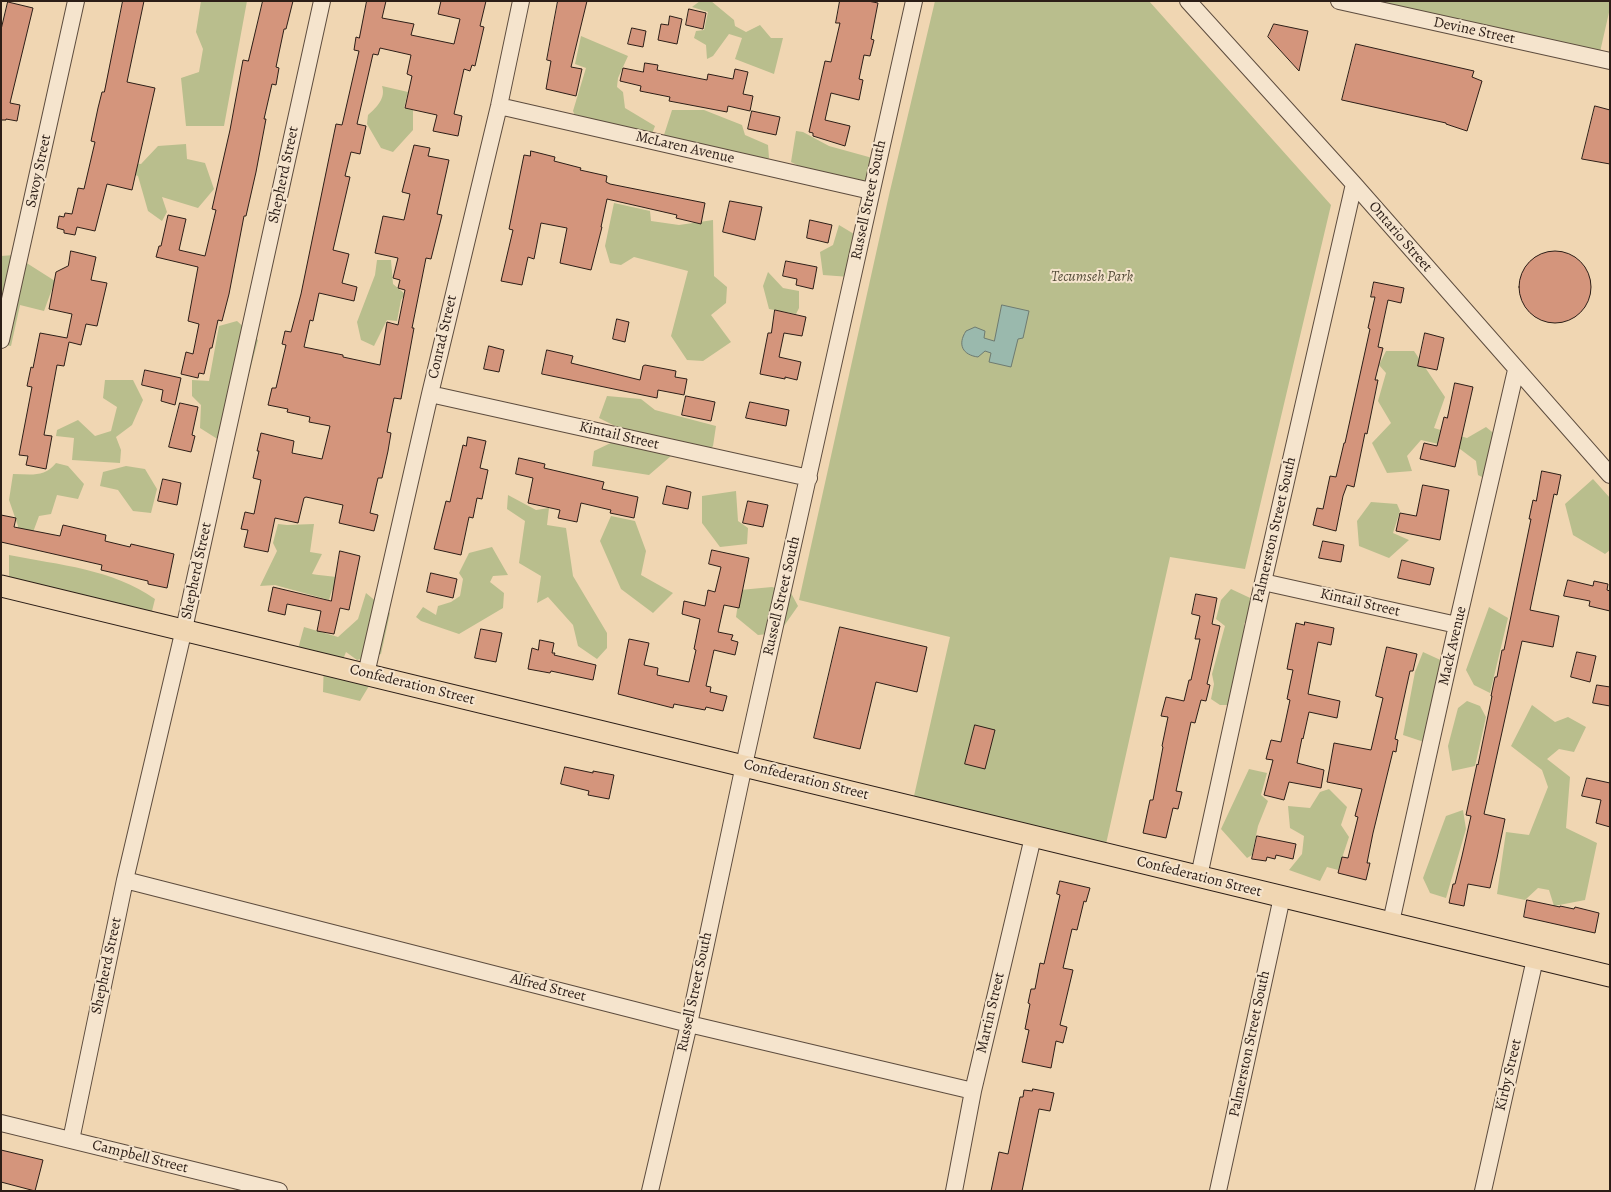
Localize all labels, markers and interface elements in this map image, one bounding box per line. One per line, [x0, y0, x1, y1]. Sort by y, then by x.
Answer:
street label: Devine Street [1432, 14, 1516, 48]
street label: Shepherd Street [265, 125, 303, 225]
street label: McLaren Avenue [634, 128, 736, 168]
street label: Savoy Street [22, 133, 56, 209]
street label: Russell Street South [848, 138, 890, 262]
street label: Ontario Street [1364, 198, 1436, 276]
park label: Tecumseh Park [1051, 268, 1133, 286]
street label: Conrad Street [425, 293, 461, 381]
street label: Kintail Street [577, 418, 661, 454]
street label: Palmerston Street South [1249, 455, 1301, 605]
street label: Shepherd Street [178, 521, 216, 621]
street label: Russell Street South [760, 535, 804, 657]
street label: Kintail Street [1318, 585, 1402, 621]
street label: Mack Avenue [1435, 605, 1471, 687]
street label: Confederation Street [348, 661, 476, 709]
street label: Confederation Street [742, 756, 870, 804]
street label: Confederation Street [1135, 853, 1263, 901]
street label: Shepherd Street [88, 916, 126, 1016]
street label: Russell Street South [674, 930, 716, 1054]
street label: Palmerston Street South [1226, 969, 1274, 1119]
street label: Alfred Street [508, 970, 588, 1006]
street label: Martin Street [973, 971, 1009, 1055]
street label: Kirby Street [1492, 1037, 1526, 1113]
street label: Campbell Street [90, 1136, 190, 1178]

